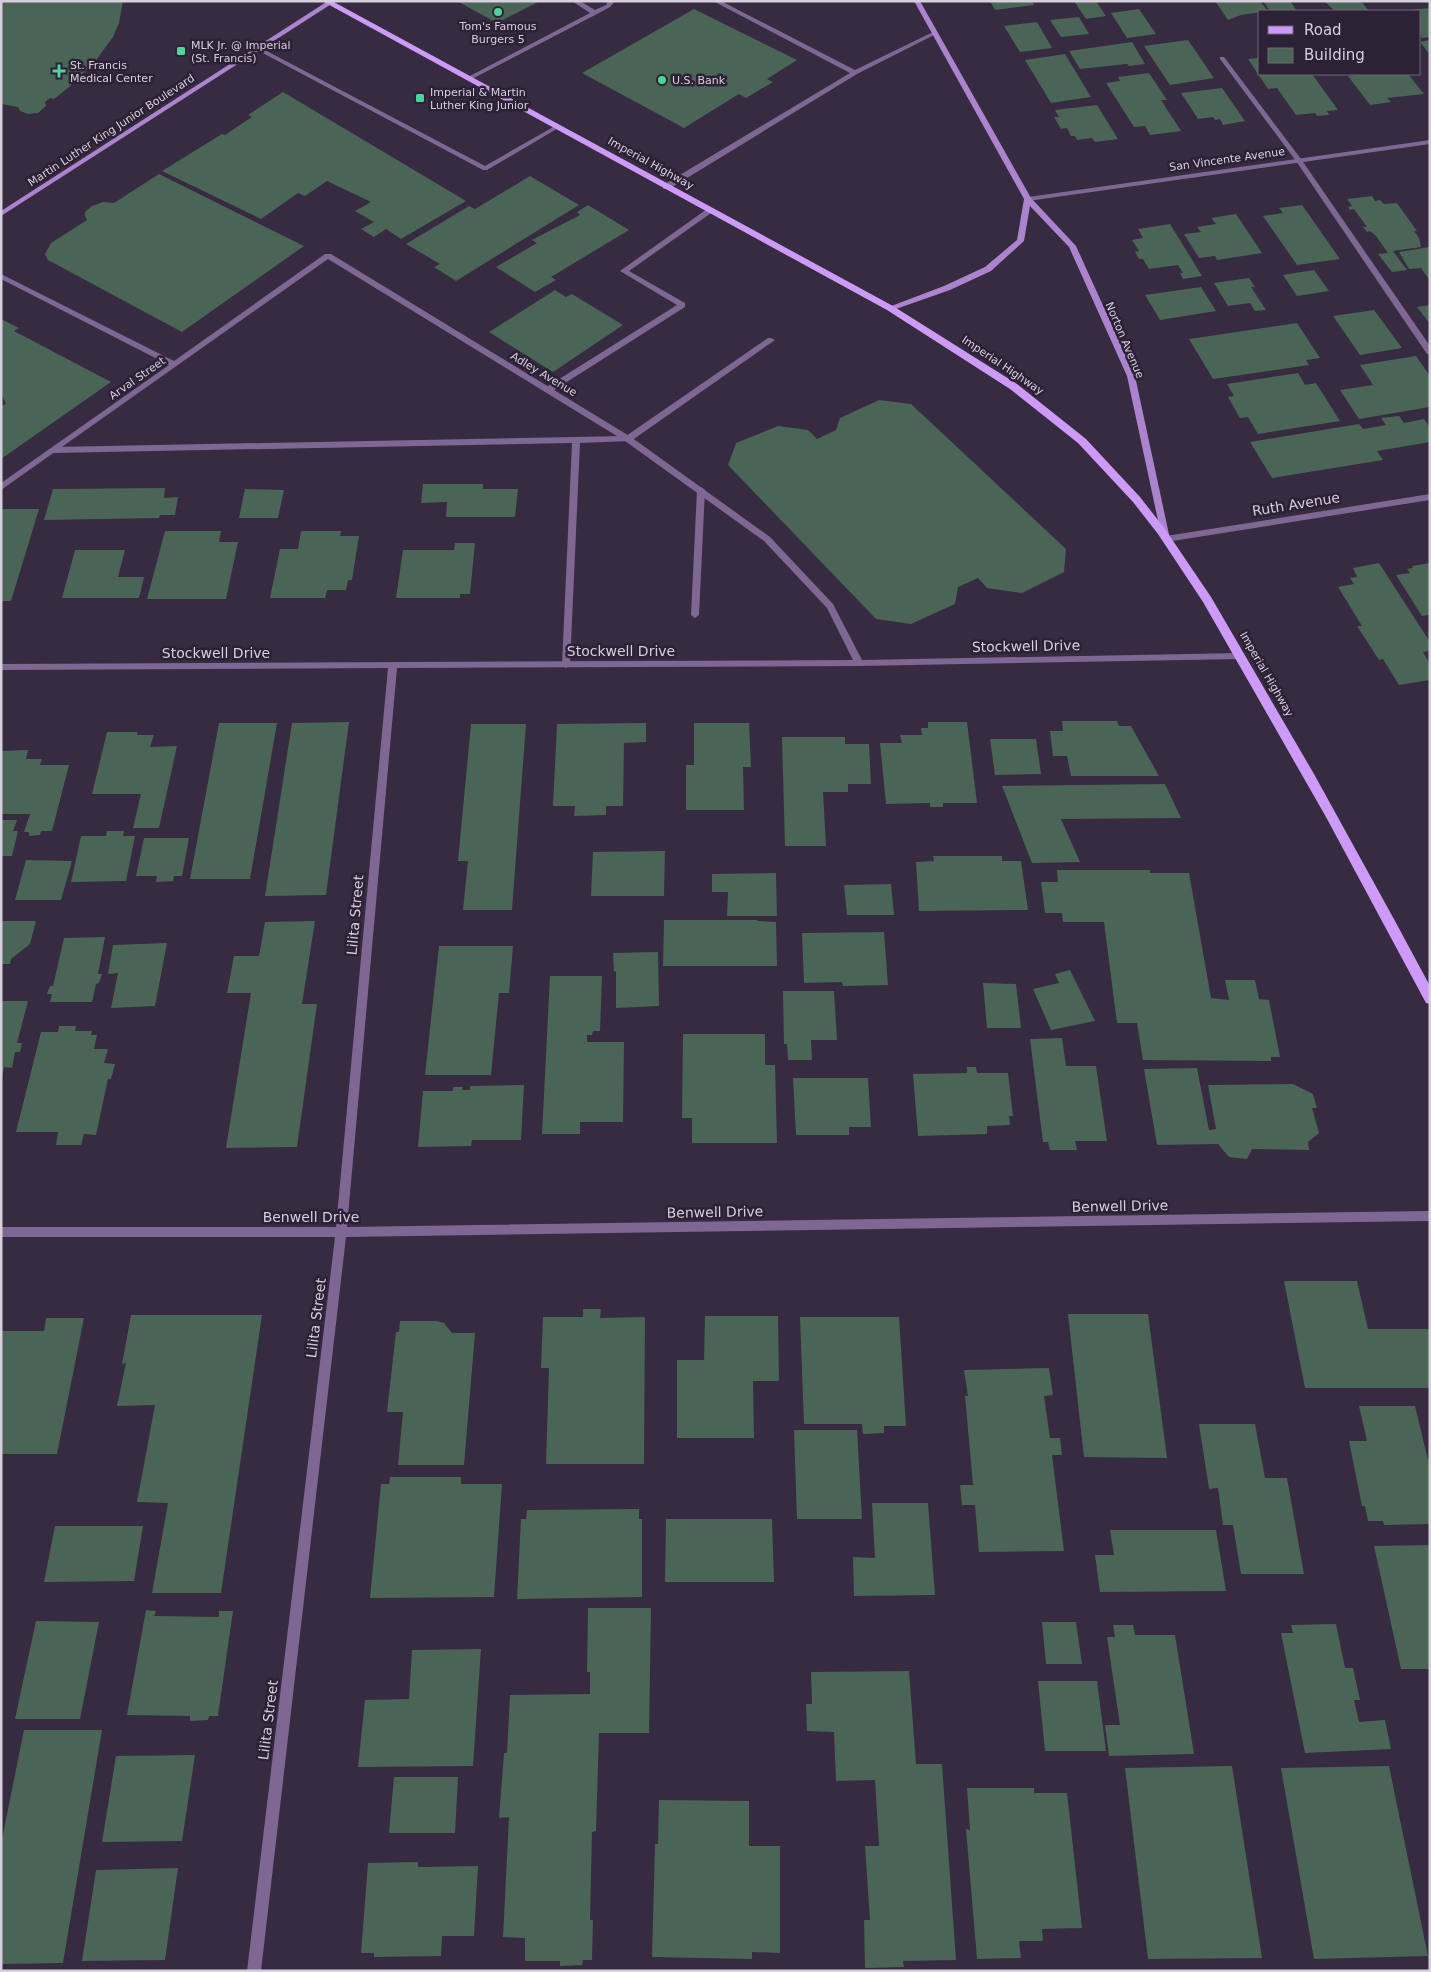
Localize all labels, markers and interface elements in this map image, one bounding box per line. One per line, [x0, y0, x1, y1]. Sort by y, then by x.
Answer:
marker: Tom's Famous Burgers 5 [492, 6, 504, 18]
legend [1258, 10, 1421, 75]
place label: Tom's Famous Burgers 5 [459, 20, 537, 46]
text: Road [1304, 21, 1342, 39]
place label: MLK Jr. @ Imperial (St. Francis) [191, 39, 291, 65]
marker: MLK Jr. @ Imperial (St. Francis) [175, 45, 187, 57]
text: Building [1304, 46, 1365, 64]
place label: St. Francis Medical Center [70, 59, 153, 85]
marker: St. Francis Medical Center [52, 64, 66, 78]
street label: Martin Luther King Junior Boulevard [26, 72, 197, 189]
marker: U.S. Bank [656, 74, 668, 86]
place label: U.S. Bank [672, 74, 726, 87]
place label: Imperial & Martin Luther King Junior [430, 86, 529, 112]
marker: Imperial & Martin Luther King Junior [414, 92, 426, 104]
street label: Imperial Highway [606, 134, 696, 193]
street label: San Vincente Avenue [1168, 145, 1286, 174]
street label: Norton Avenue [1103, 300, 1147, 381]
street label: Imperial Highway [959, 333, 1047, 398]
street label: Adley Avenue [508, 350, 579, 399]
street label: Arval Street [107, 354, 168, 402]
street label: Ruth Avenue [1251, 489, 1341, 519]
street label: Imperial Highway [1237, 629, 1296, 720]
street label: Stockwell Drive [972, 637, 1080, 655]
street label: Stockwell Drive [567, 643, 675, 659]
street label: Stockwell Drive [162, 645, 270, 661]
street label: Lilita Street [344, 874, 367, 956]
street label: Benwell Drive [1072, 1197, 1168, 1215]
street label: Benwell Drive [667, 1203, 763, 1221]
street label: Benwell Drive [263, 1209, 359, 1225]
street label: Lilita Street [303, 1277, 329, 1359]
street label: Lilita Street [255, 1679, 281, 1761]

